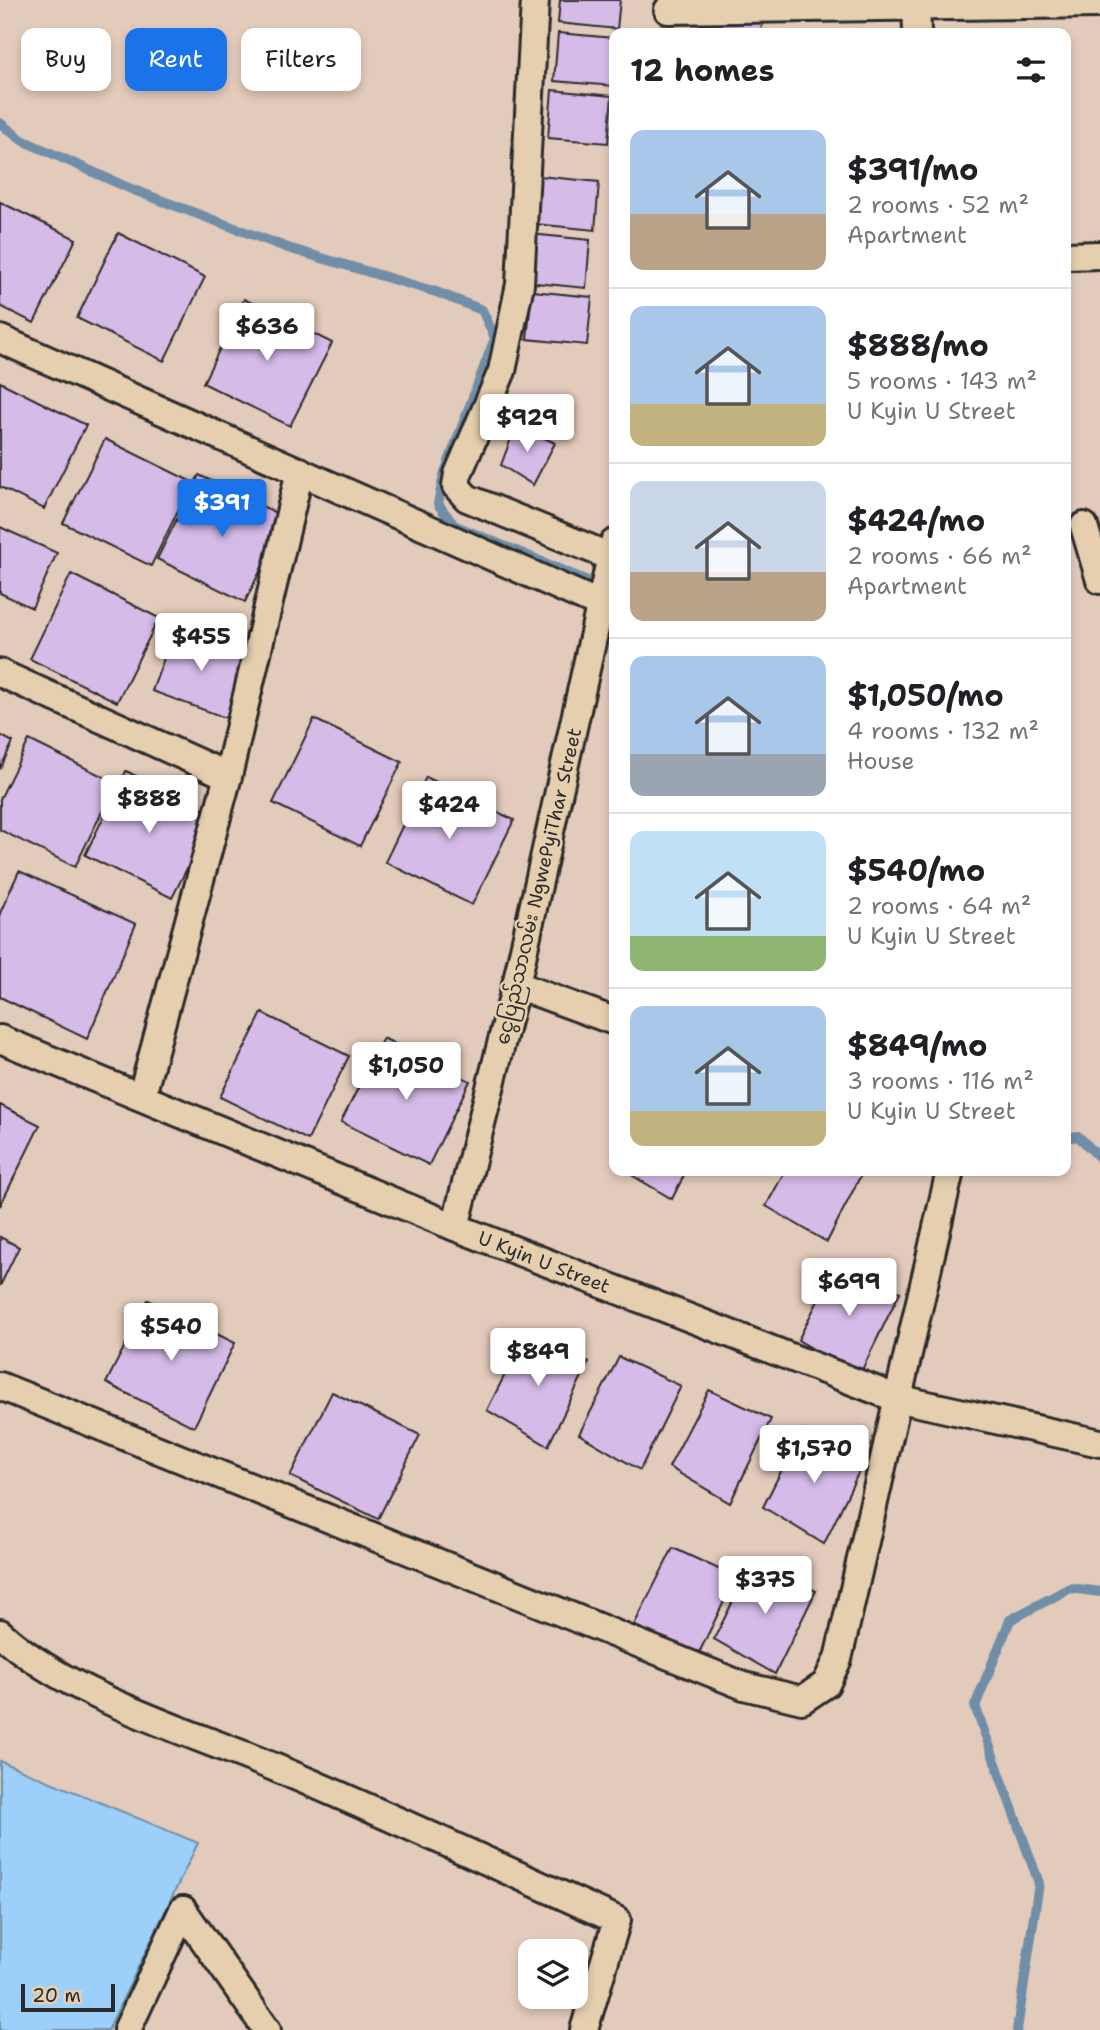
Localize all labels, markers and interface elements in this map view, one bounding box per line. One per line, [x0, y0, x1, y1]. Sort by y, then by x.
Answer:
chip: Buy [21, 28, 111, 91]
chip: Rent [125, 28, 227, 91]
chip: Filters [241, 28, 361, 91]
text: 12 homes [630, 50, 774, 91]
icon: filters [1012, 51, 1050, 89]
text: $391/mo [847, 149, 979, 190]
icon: home [686, 158, 770, 242]
text: 2 rooms · 52 m² [847, 190, 1029, 220]
text: Apartment [847, 220, 967, 250]
pin: $636 [226, 304, 308, 363]
text: $636 [235, 311, 299, 341]
text: $888/mo [847, 325, 989, 366]
icon: home [686, 334, 770, 418]
text: 5 rooms · 143 m² [847, 366, 1037, 396]
pin: $929 [486, 394, 568, 454]
text: U Kyin U Street [847, 396, 1016, 426]
text: $929 [496, 402, 558, 432]
pin: $391 [181, 480, 263, 539]
text: $391 [193, 487, 251, 517]
text: $424/mo [847, 500, 985, 541]
icon: home [686, 509, 770, 593]
text: 2 rooms · 66 m² [847, 541, 1032, 571]
text: Apartment [847, 571, 967, 601]
pin: $455 [160, 614, 242, 673]
text: $455 [171, 621, 231, 651]
text: $1,050/mo [847, 675, 1004, 716]
icon: home [686, 684, 770, 768]
text: 4 rooms · 132 m² [847, 716, 1039, 746]
street label: ငွေပြည်သာလမ်း NgwePyiThar Street [488, 725, 590, 1047]
text: House [847, 746, 915, 776]
pin: $888 [108, 776, 190, 835]
pin: $424 [408, 782, 490, 841]
text: $888 [117, 783, 181, 813]
text: $424 [418, 789, 480, 819]
text: $540/mo [847, 850, 985, 891]
icon: home [686, 859, 770, 943]
text: 2 rooms · 64 m² [847, 891, 1031, 921]
text: U Kyin U Street [847, 921, 1016, 951]
text: $849/mo [847, 1025, 987, 1066]
icon: home [686, 1034, 770, 1118]
pin: $1,050 [349, 1042, 463, 1102]
text: $1,050 [368, 1050, 444, 1080]
text: 3 rooms · 116 m² [847, 1066, 1034, 1096]
text: U Kyin U Street [847, 1096, 1016, 1126]
street label: U Kyin U Street [474, 1225, 614, 1299]
pin: $699 [808, 1258, 890, 1318]
text: $699 [818, 1266, 880, 1296]
pin: $540 [130, 1304, 212, 1363]
text: $540 [140, 1311, 202, 1341]
pin: $849 [497, 1328, 579, 1388]
text: $849 [506, 1336, 570, 1366]
pin: $1,570 [757, 1426, 871, 1485]
text: $1,570 [776, 1433, 852, 1463]
pin: $375 [724, 1556, 806, 1616]
text: $375 [735, 1564, 795, 1594]
map controls [518, 1939, 588, 2009]
button: layers [518, 1939, 588, 2009]
scale bar [21, 1981, 116, 2013]
text: 20 m [32, 1983, 81, 2008]

